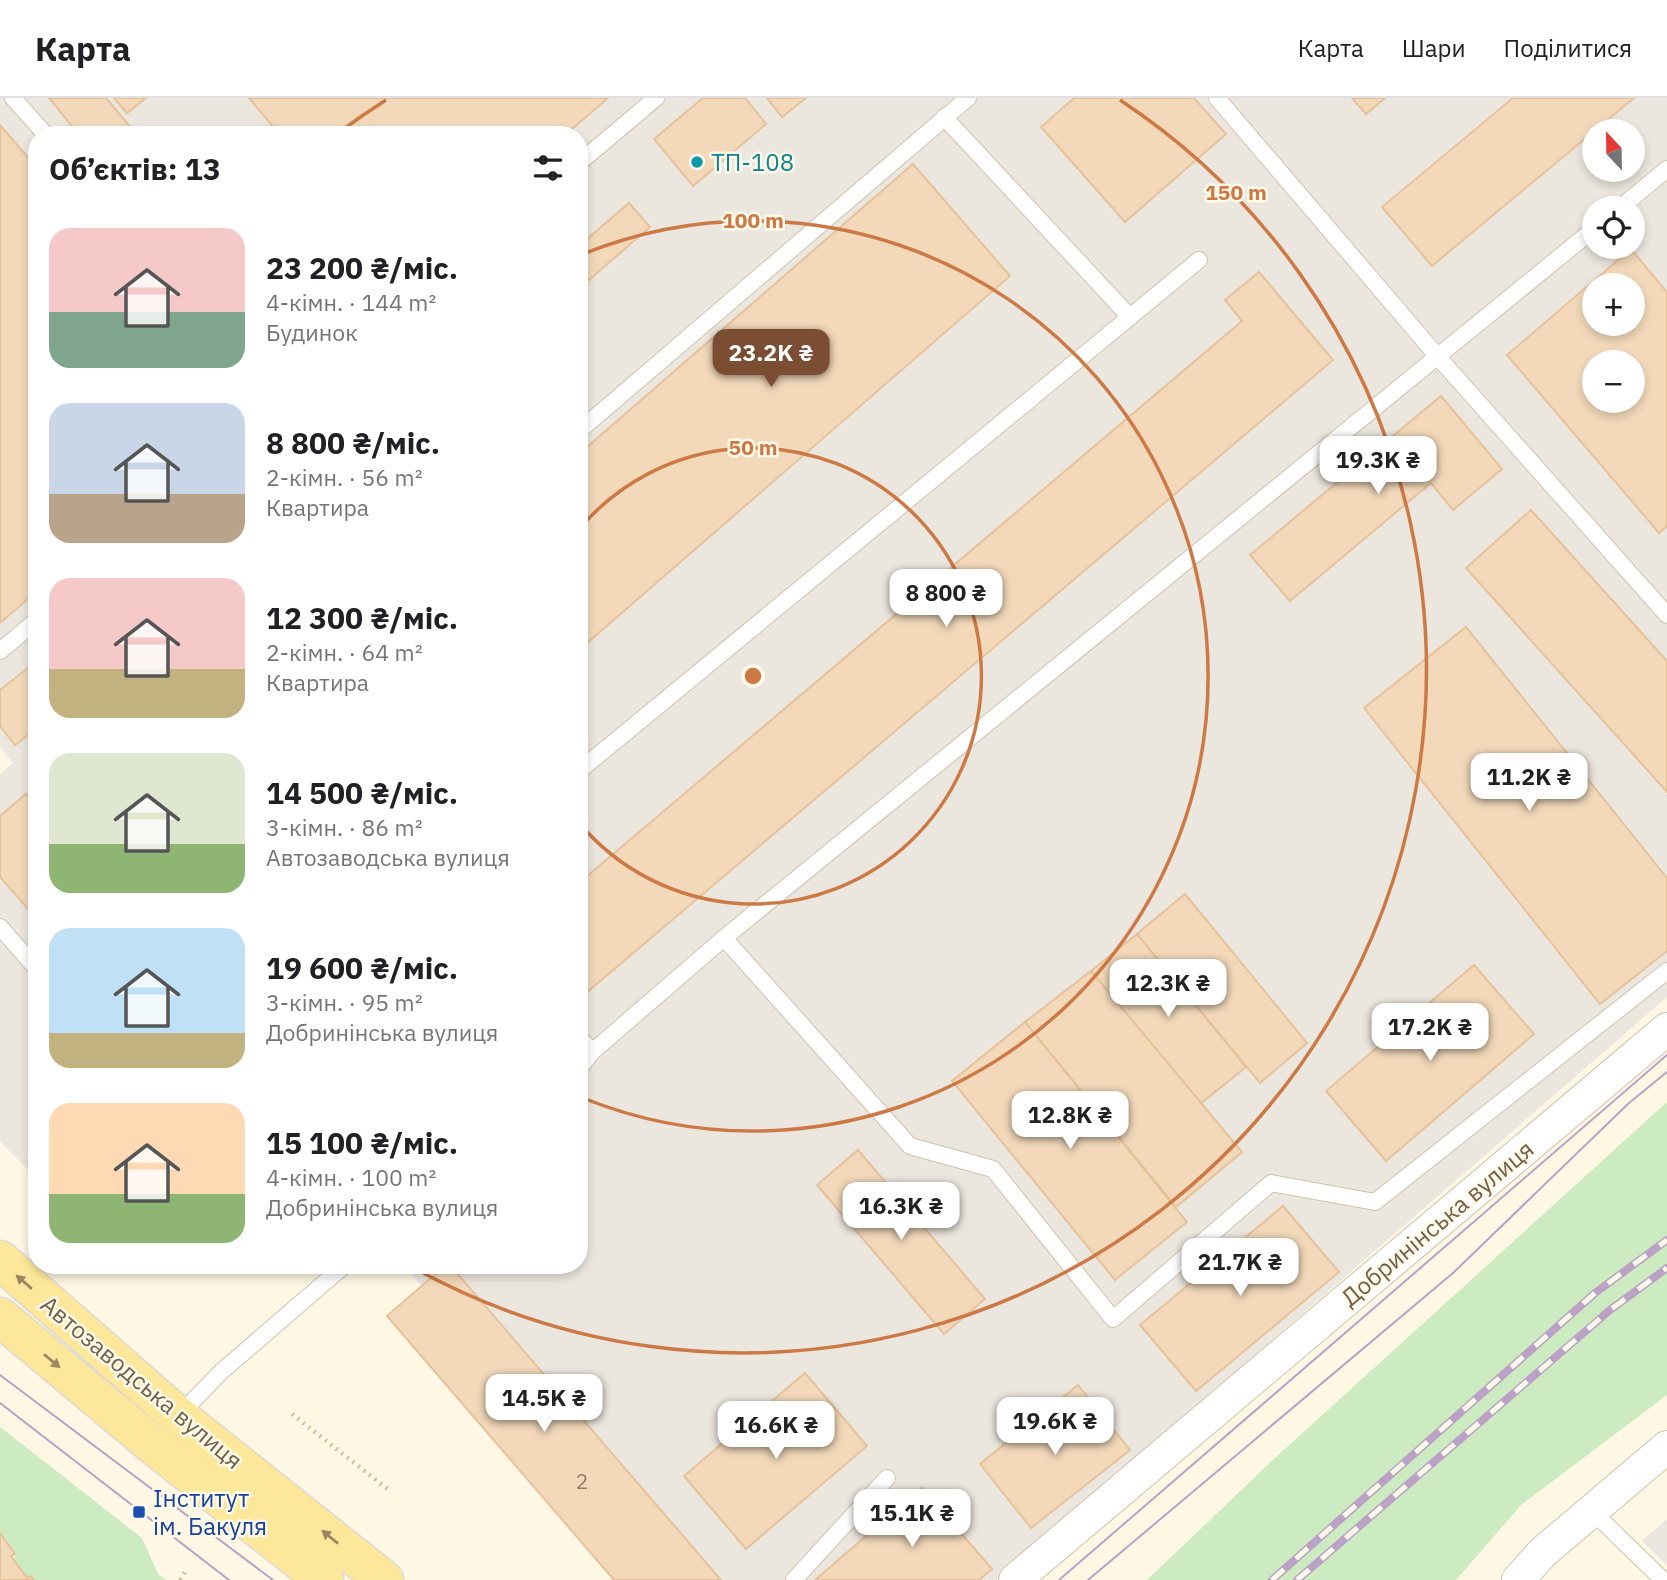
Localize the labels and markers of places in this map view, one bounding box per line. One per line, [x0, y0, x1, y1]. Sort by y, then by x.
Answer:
place label: ТП-108 [711, 146, 794, 178]
marker: ТП-108 [689, 154, 705, 170]
pin: 23.2K ₴ [706, 330, 836, 389]
pin: 19.3K ₴ [1313, 436, 1443, 496]
pin: 8 800 ₴ [881, 570, 1011, 629]
centre of rings [741, 664, 765, 688]
pin: 11.2K ₴ [1464, 754, 1594, 813]
pin: 12.3K ₴ [1103, 960, 1233, 1019]
pin: 17.2K ₴ [1365, 1004, 1495, 1063]
pin: 12.8K ₴ [1005, 1091, 1135, 1151]
pin: 16.3K ₴ [836, 1182, 966, 1242]
pin: 21.7K ₴ [1175, 1238, 1305, 1298]
pin: 14.5K ₴ [479, 1374, 609, 1434]
pin: 19.6K ₴ [990, 1398, 1120, 1457]
pin: 16.6K ₴ [711, 1402, 841, 1461]
place label: Інститут ім. Бакуля [153, 1482, 267, 1542]
pin: 15.1K ₴ [847, 1490, 977, 1549]
marker: Інститут ім. Бакуля [131, 1504, 147, 1520]

